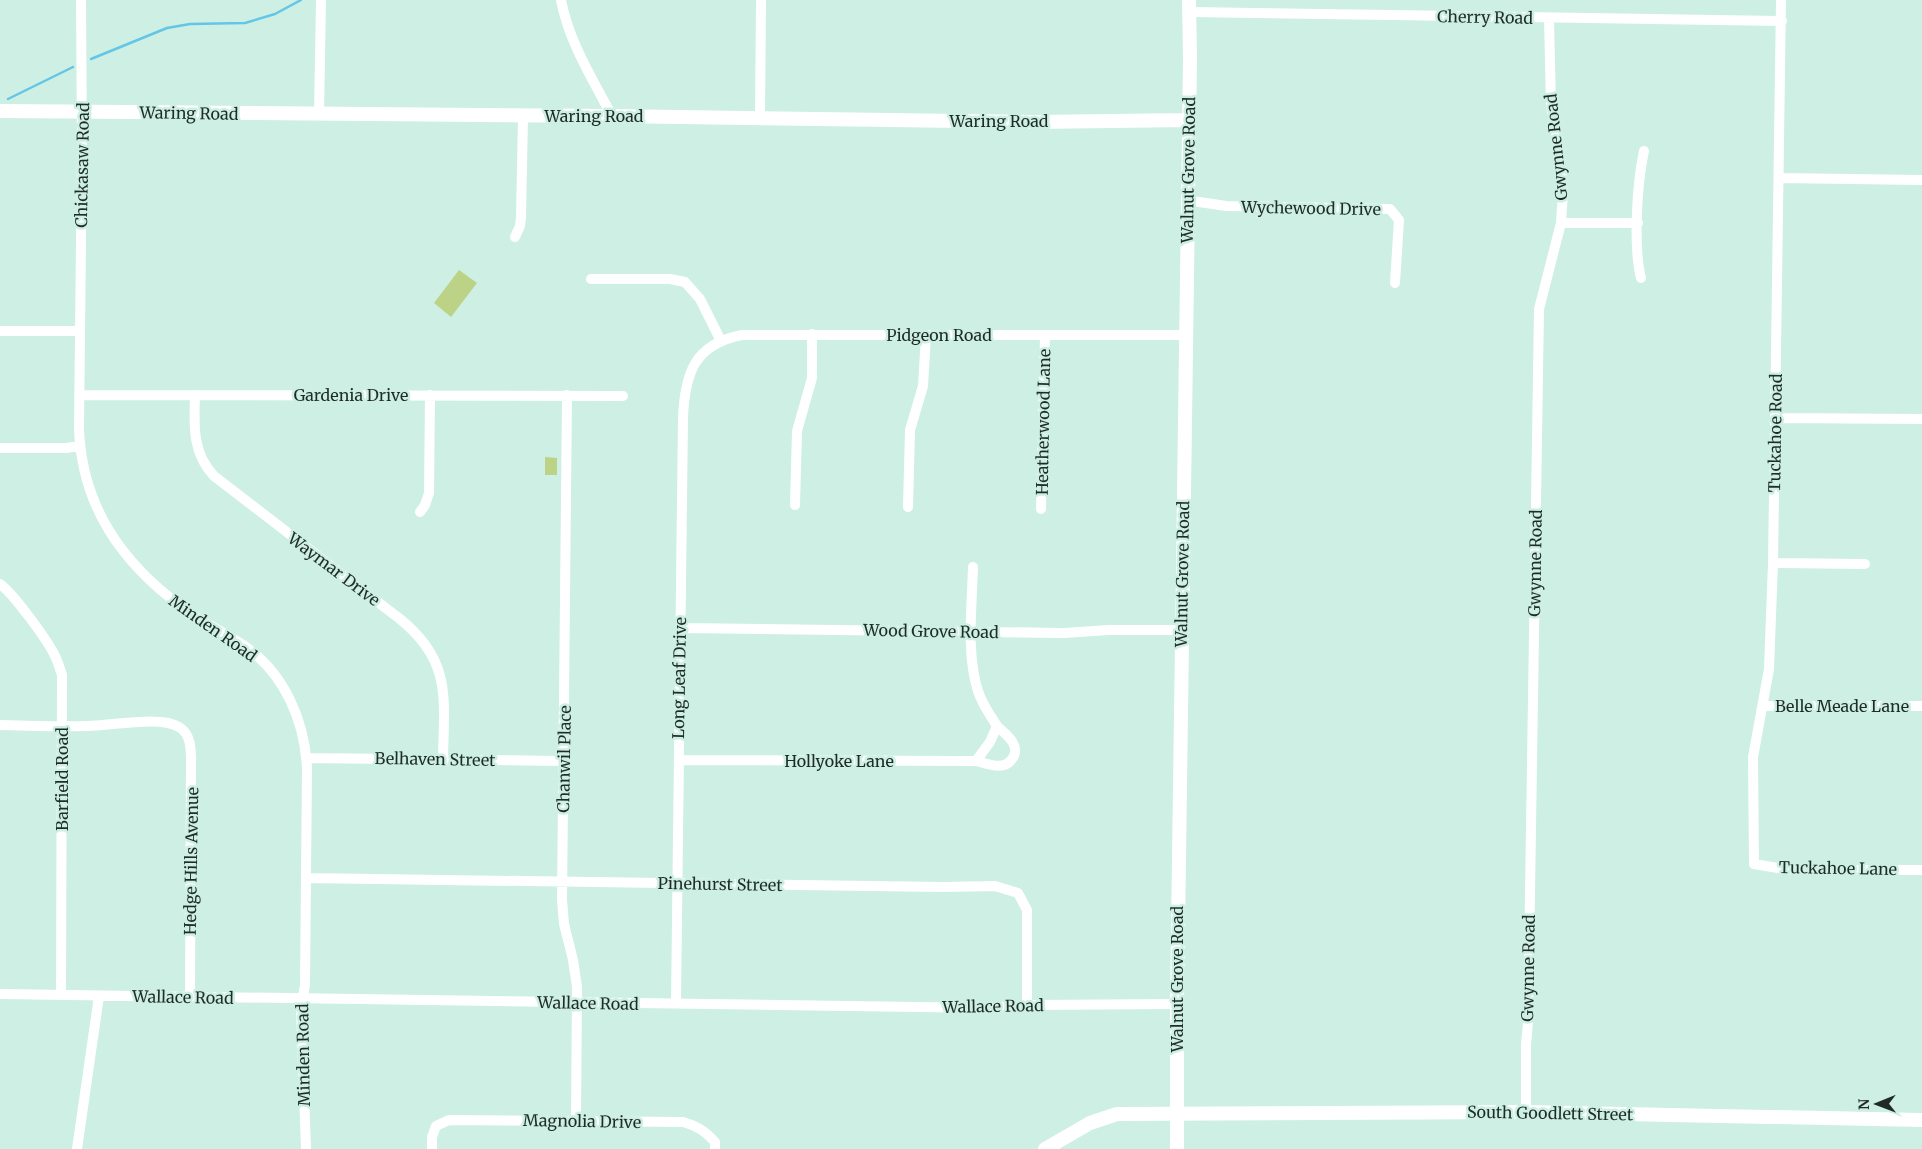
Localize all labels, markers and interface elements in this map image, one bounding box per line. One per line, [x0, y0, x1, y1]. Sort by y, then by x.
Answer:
street label: Cherry Road [1437, 6, 1534, 28]
street label: Gwynne Road [1540, 92, 1572, 201]
street label: Walnut Grove Road [1177, 96, 1199, 244]
street label: Chickasaw Road [71, 102, 93, 228]
street label: Waring Road [138, 102, 239, 124]
street label: Waring Road [543, 106, 644, 126]
street label: Waring Road [948, 111, 1049, 131]
street label: Wychewood Drive [1240, 197, 1381, 219]
street label: Pidgeon Road [886, 325, 992, 345]
street label: Heatherwood Lane [1032, 349, 1054, 495]
street label: Tuckahoe Road [1764, 373, 1786, 493]
street label: Gardenia Drive [294, 385, 408, 405]
street label: Walnut Grove Road [1171, 500, 1193, 648]
street label: Gwynne Road [1524, 509, 1546, 617]
street label: Waymar Drive [283, 527, 384, 610]
street label: Minden Road [165, 590, 261, 666]
street label: Long Leaf Drive [668, 617, 690, 739]
street label: Wood Grove Road [862, 620, 999, 642]
street label: Belle Meade Lane [1775, 696, 1909, 716]
street label: Chanwil Place [553, 705, 575, 813]
street label: Barfield Road [52, 727, 72, 831]
street label: Belhaven Street [374, 748, 496, 770]
street label: Hollyoke Lane [784, 751, 894, 771]
street label: Hedge Hills Avenue [180, 787, 202, 935]
street label: Tuckahoe Lane [1779, 857, 1897, 879]
street label: Pinehurst Street [657, 873, 783, 895]
street label: Walnut Grove Road [1167, 905, 1187, 1053]
street label: Gwynne Road [1517, 914, 1539, 1022]
street label: Wallace Road [131, 986, 234, 1008]
street label: Wallace Road [536, 992, 639, 1014]
street label: Wallace Road [941, 995, 1044, 1017]
street label: Minden Road [292, 1003, 314, 1107]
north arrow [1852, 1079, 1902, 1129]
text: N [1855, 1099, 1873, 1110]
street label: South Goodlett Street [1467, 1102, 1634, 1124]
street label: Magnolia Drive [523, 1110, 641, 1132]

